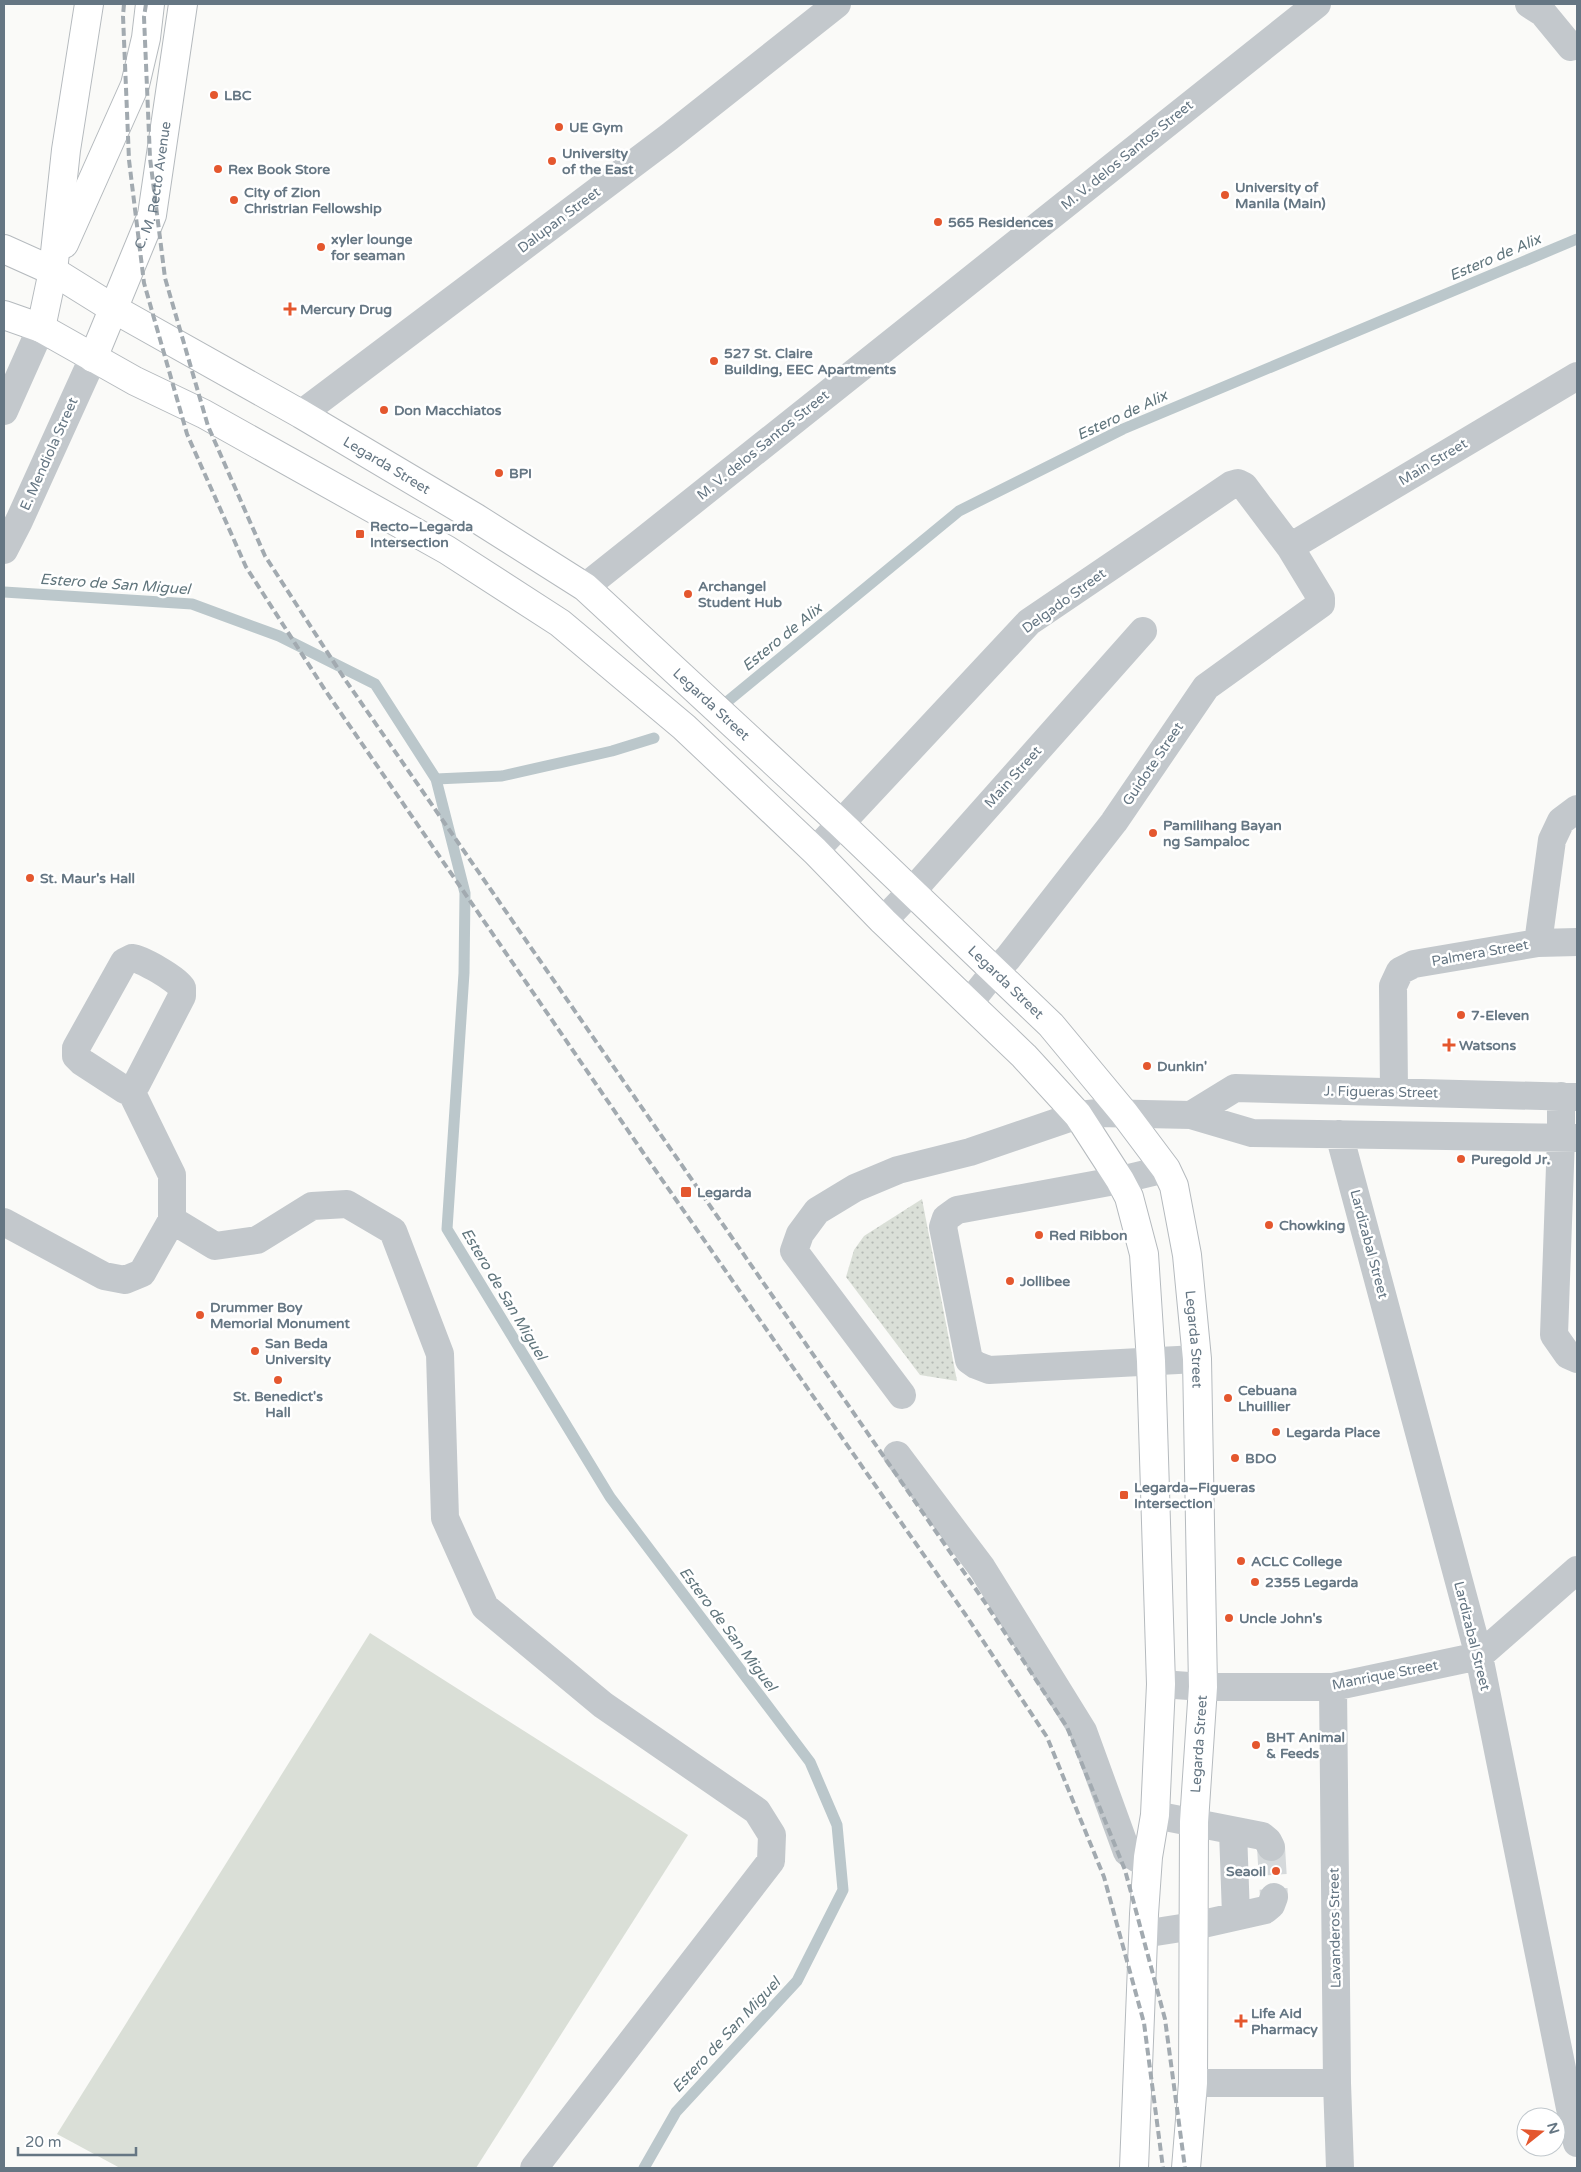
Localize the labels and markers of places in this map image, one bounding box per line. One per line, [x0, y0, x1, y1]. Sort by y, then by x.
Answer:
place label: LBC [224, 87, 252, 104]
marker: LBC [208, 89, 220, 101]
place label: UE Gym [569, 119, 623, 136]
marker: UE Gym [553, 121, 565, 133]
place label: University of the East [562, 145, 634, 178]
marker: University of the East [546, 155, 558, 167]
place label: Rex Book Store [228, 161, 330, 178]
marker: Rex Book Store [212, 163, 224, 175]
place label: University of Manila (Main) [1235, 179, 1326, 212]
place label: City of Zion Christrian Fellowship [244, 184, 382, 217]
marker: University of Manila (Main) [1219, 189, 1231, 201]
marker: City of Zion Christrian Fellowship [228, 194, 240, 206]
place label: 565 Residences [948, 214, 1054, 231]
marker: 565 Residences [932, 216, 944, 228]
place label: xyler lounge for seaman [330, 231, 413, 264]
marker: xyler lounge for seaman [315, 241, 327, 253]
place label: Mercury Drug [300, 301, 392, 318]
marker: Mercury Drug [284, 303, 296, 315]
place label: 527 St. Claire Building, EEC Apartments [724, 345, 896, 378]
marker: 527 St. Claire Building, EEC Apartments [708, 355, 720, 367]
place label: Don Macchiatos [394, 402, 502, 419]
marker: Don Macchiatos [378, 404, 390, 416]
place label: BPI [509, 465, 532, 482]
marker: BPI [493, 467, 505, 479]
place label: Recto–Legarda Intersection [370, 518, 473, 551]
marker: Recto–Legarda Intersection [354, 528, 366, 540]
place label: Archangel Student Hub [698, 578, 782, 611]
marker: Archangel Student Hub [682, 588, 694, 600]
place label: Pamilihang Bayan ng Sampaloc [1163, 817, 1282, 850]
marker: Pamilihang Bayan ng Sampaloc [1147, 827, 1159, 839]
place label: St. Maur's Hall [40, 870, 135, 887]
marker: St. Maur's Hall [24, 872, 36, 884]
place label: 7-Eleven [1471, 1007, 1529, 1024]
marker: 7-Eleven [1455, 1009, 1467, 1021]
place label: Watsons [1459, 1037, 1516, 1054]
marker: Watsons [1443, 1039, 1455, 1051]
place label: Dunkin' [1157, 1058, 1207, 1075]
marker: Dunkin' [1141, 1060, 1153, 1072]
place label: Puregold Jr. [1471, 1151, 1550, 1168]
marker: Puregold Jr. [1455, 1153, 1467, 1165]
place label: Legarda [697, 1184, 752, 1201]
marker: Legarda [679, 1185, 693, 1199]
place label: Chowking [1279, 1217, 1345, 1234]
marker: Chowking [1263, 1219, 1275, 1231]
place label: Red Ribbon [1049, 1227, 1128, 1244]
marker: Red Ribbon [1033, 1229, 1045, 1241]
place label: Jollibee [1019, 1273, 1070, 1290]
marker: Jollibee [1004, 1275, 1016, 1287]
place label: Drummer Boy Memorial Monument [210, 1299, 350, 1332]
marker: Drummer Boy Memorial Monument [194, 1309, 206, 1321]
place label: San Beda University [265, 1335, 331, 1368]
marker: San Beda University [249, 1345, 261, 1357]
marker: St. Benedict's Hall [272, 1374, 284, 1386]
place label: Cebuana Lhuillier [1238, 1382, 1297, 1415]
place label: St. Benedict's Hall [233, 1388, 323, 1421]
marker: Cebuana Lhuillier [1222, 1392, 1234, 1404]
place label: Legarda Place [1286, 1424, 1380, 1441]
marker: Legarda Place [1270, 1426, 1282, 1438]
place label: BDO [1245, 1450, 1277, 1467]
marker: BDO [1229, 1452, 1241, 1464]
place label: Legarda–Figueras Intersection [1134, 1479, 1255, 1512]
marker: Legarda–Figueras Intersection [1118, 1489, 1130, 1501]
place label: ACLC College [1251, 1553, 1342, 1570]
marker: ACLC College [1235, 1555, 1247, 1567]
place label: 2355 Legarda [1265, 1574, 1358, 1591]
marker: 2355 Legarda [1249, 1576, 1261, 1588]
place label: Uncle John's [1239, 1610, 1323, 1627]
marker: Uncle John's [1223, 1612, 1235, 1624]
place label: BHT Animal & Feeds [1266, 1729, 1345, 1762]
marker: BHT Animal & Feeds [1250, 1739, 1262, 1751]
place label: Seaoil [1226, 1863, 1266, 1880]
marker: Seaoil [1270, 1865, 1282, 1877]
place label: Life Aid Pharmacy [1251, 2005, 1318, 2038]
marker: Life Aid Pharmacy [1235, 2015, 1247, 2027]

